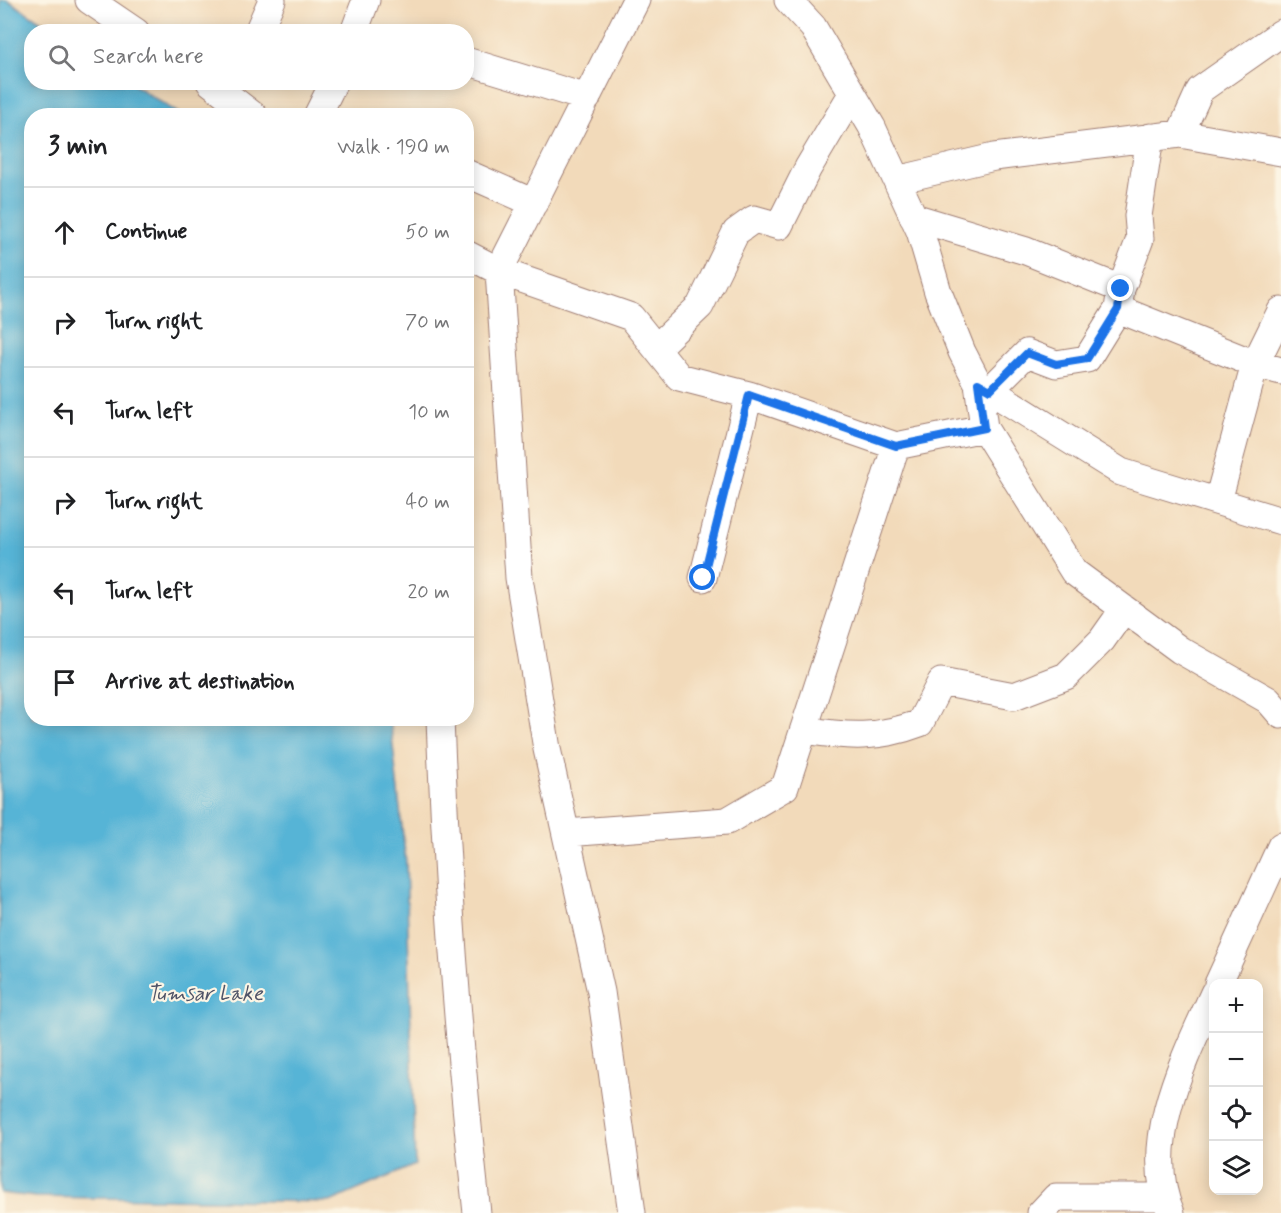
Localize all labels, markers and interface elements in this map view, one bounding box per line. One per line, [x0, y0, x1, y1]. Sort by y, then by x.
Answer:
search box [24, 24, 474, 90]
icon: search [45, 41, 78, 74]
text: Search here [93, 43, 204, 71]
text: 3 min [48, 130, 108, 164]
text: Walk · 190 m [337, 134, 450, 161]
icon: ahead [48, 216, 81, 249]
text: Continue [105, 218, 187, 246]
text: 50 m [405, 219, 450, 246]
route end [1107, 275, 1133, 301]
icon: right [48, 306, 81, 339]
text: Turn right [105, 308, 203, 336]
text: 70 m [405, 309, 450, 336]
icon: left [48, 396, 81, 429]
text: Turn left [105, 398, 193, 426]
text: 10 m [408, 399, 450, 426]
icon: right [48, 486, 81, 519]
text: Turn right [105, 488, 203, 516]
text: 40 m [406, 489, 450, 516]
route start [689, 564, 715, 590]
icon: left [48, 576, 81, 609]
text: Turn left [105, 578, 193, 606]
text: 20 m [407, 579, 450, 606]
icon: arrive [48, 666, 81, 699]
text: Arrive at destination [105, 668, 295, 696]
map controls [1209, 979, 1263, 1195]
button: + [1209, 979, 1263, 1033]
water label: Tumsar Lake [147, 980, 264, 1008]
button: − [1209, 1033, 1263, 1087]
button: locate [1209, 1087, 1263, 1141]
button: layers [1209, 1141, 1263, 1195]

